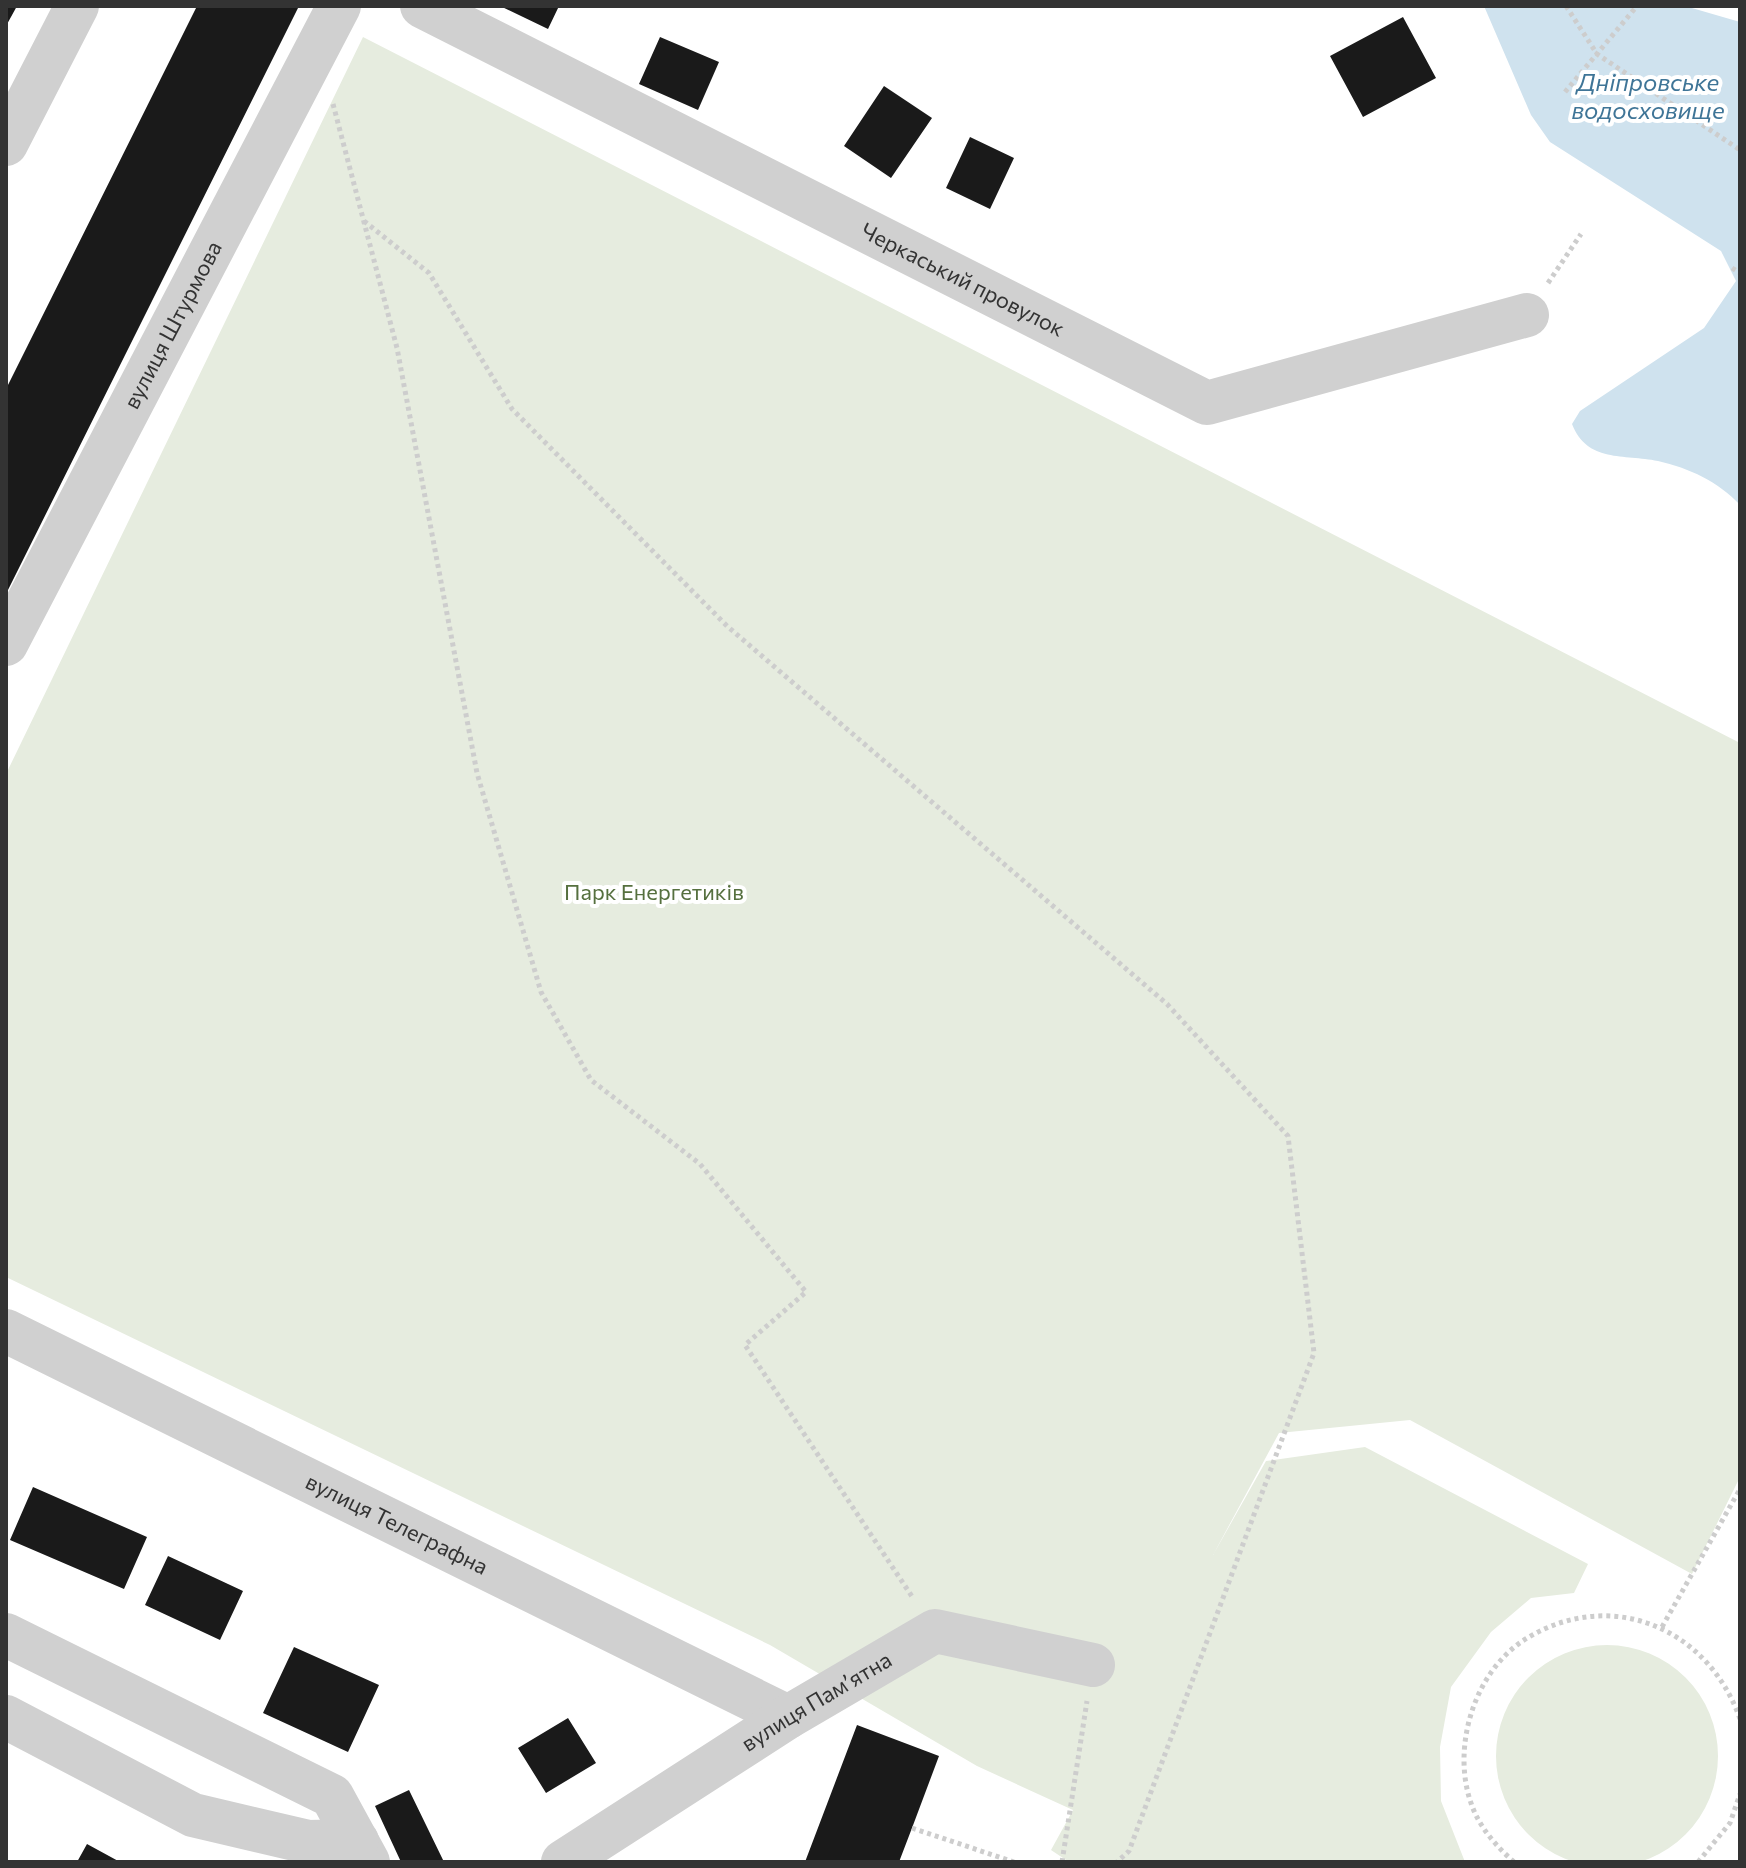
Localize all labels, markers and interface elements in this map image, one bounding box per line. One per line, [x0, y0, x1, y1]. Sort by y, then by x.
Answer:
water label: Дніпровське водосховище [1571, 67, 1725, 124]
street label: Черкаський провулок [857, 216, 1069, 342]
street label: вулиця Штурмова [117, 236, 227, 413]
park label: Парк Енергетиків [564, 878, 744, 905]
street label: вулиця Телеграфна [302, 1467, 493, 1580]
street label: вулиця Пам’ятна [736, 1646, 896, 1757]

